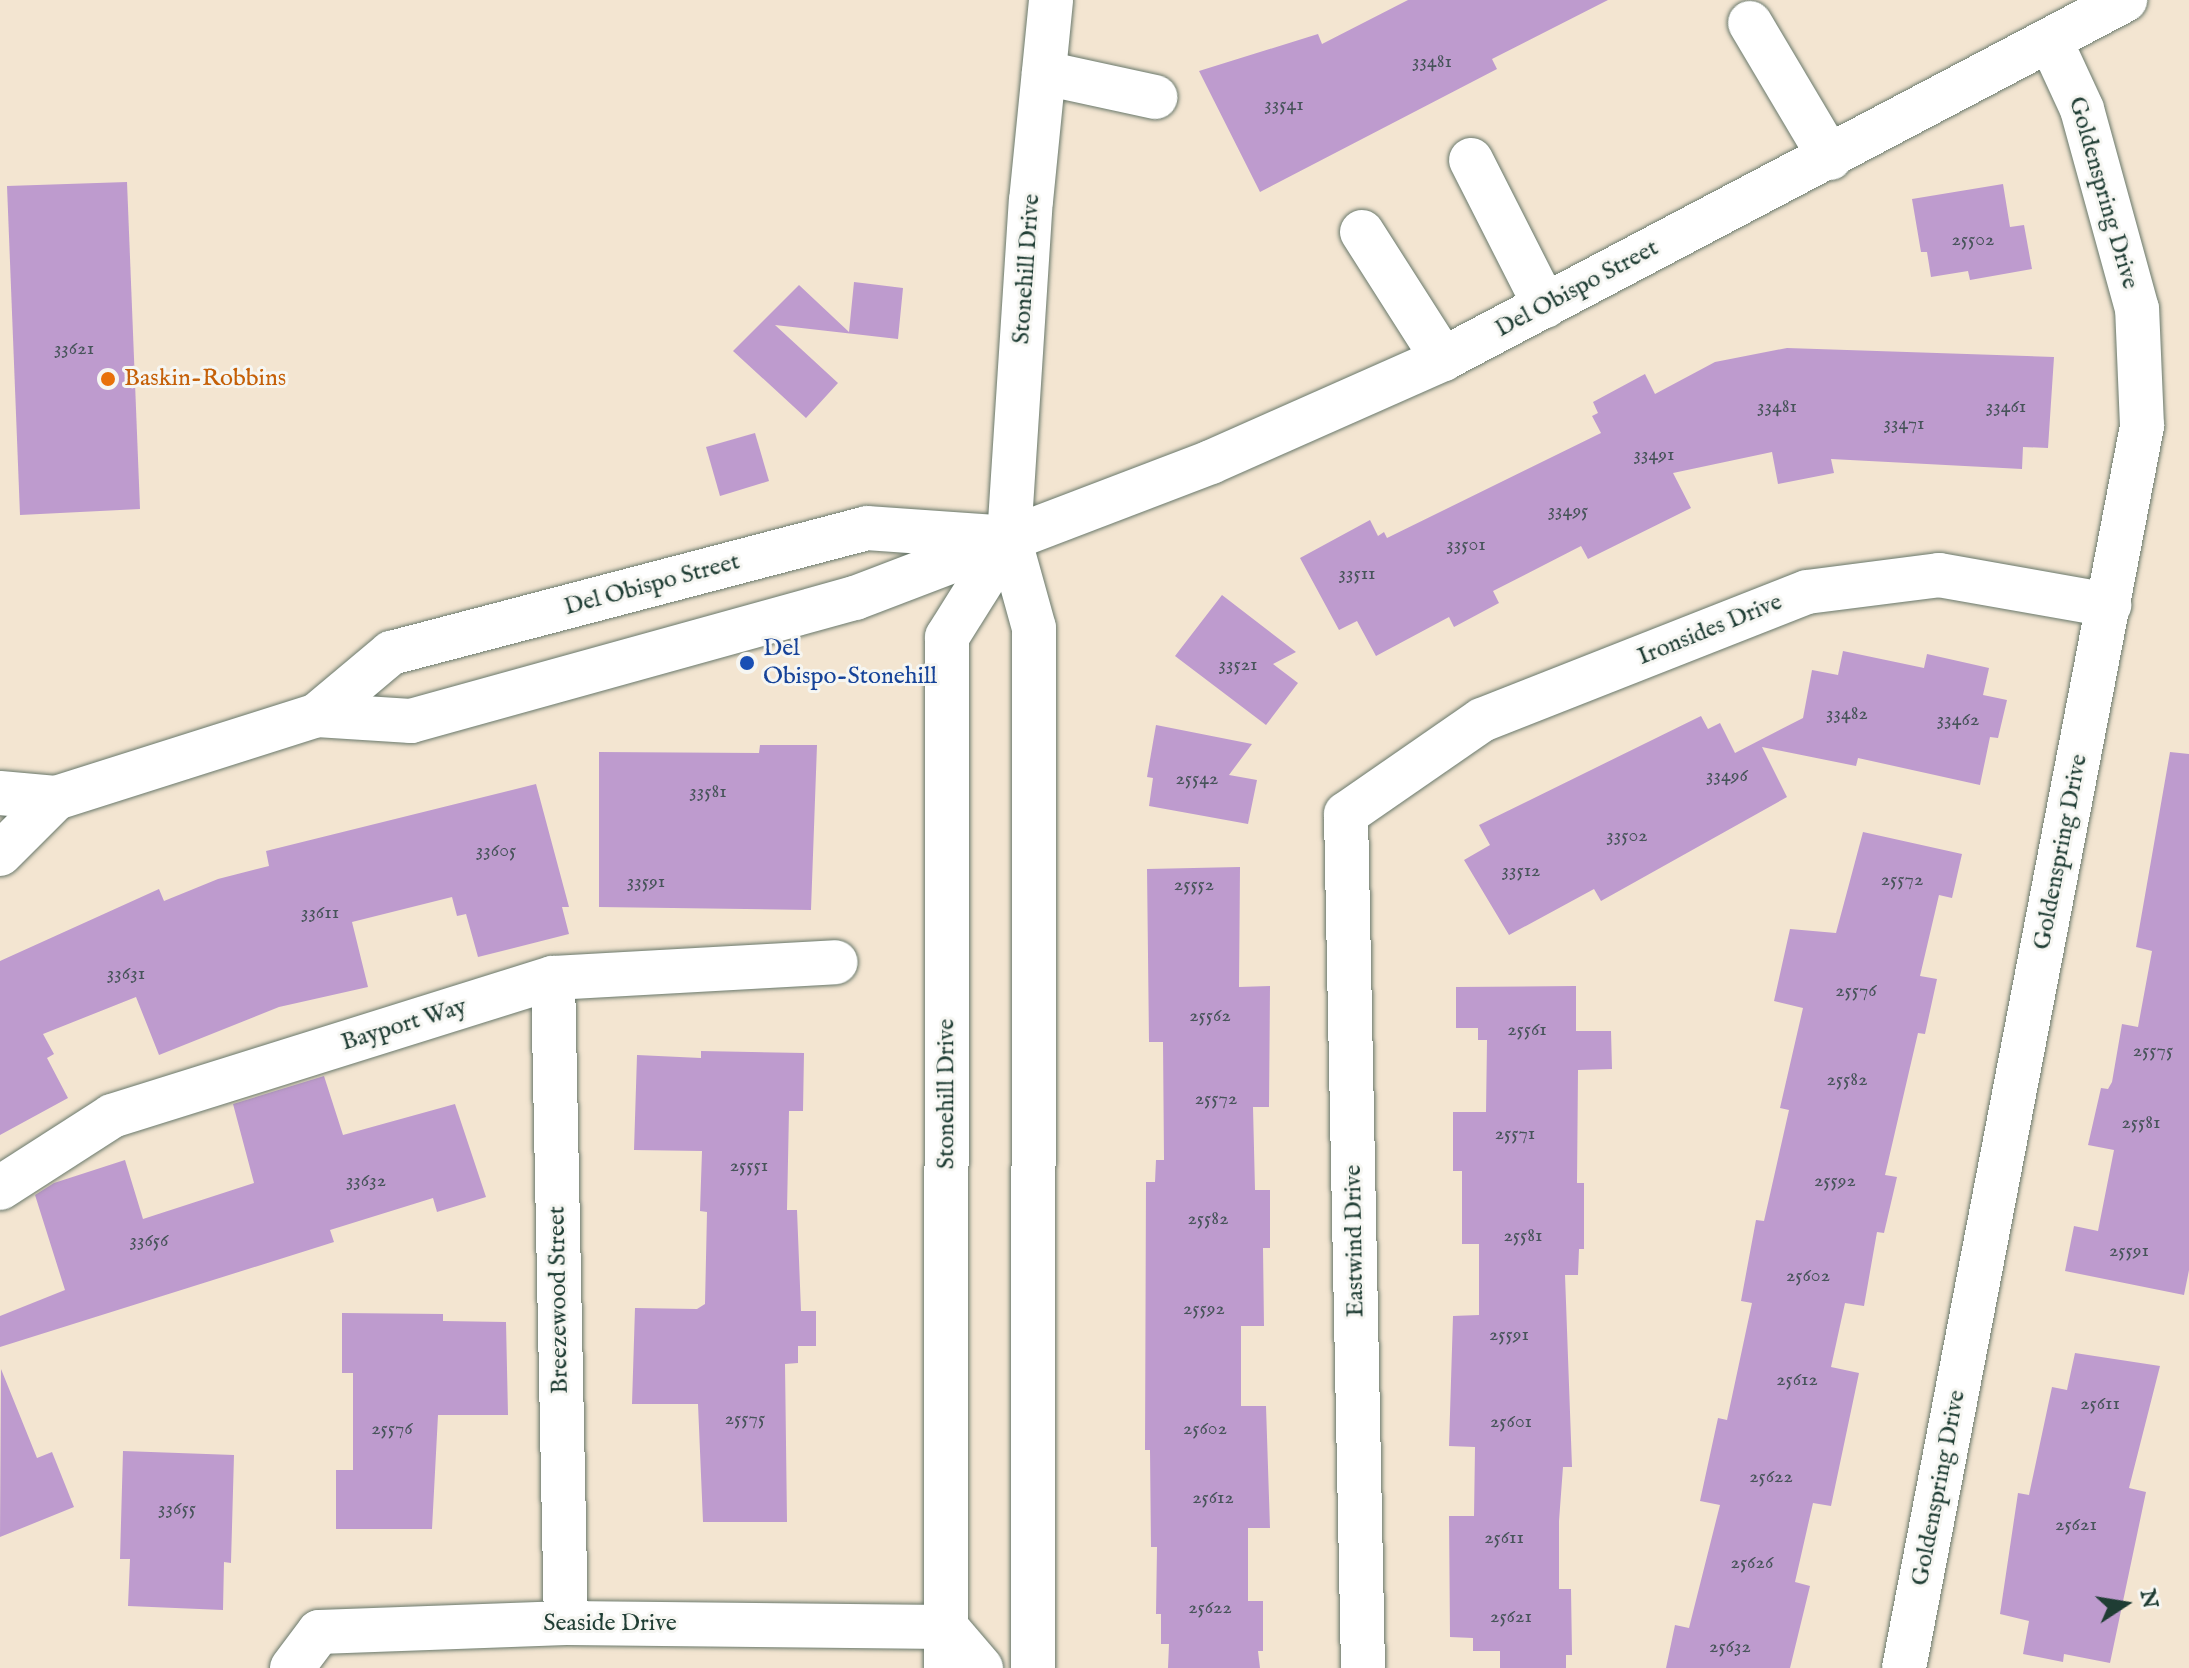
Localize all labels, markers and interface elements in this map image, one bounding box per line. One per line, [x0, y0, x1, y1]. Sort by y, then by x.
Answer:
house number: 33481 [1412, 49, 1452, 73]
house number: 33541 [1264, 92, 1304, 116]
street label: Goldenspring Drive [2062, 94, 2144, 292]
street label: Stonehill Drive [1007, 193, 1047, 345]
house number: 25502 [1952, 227, 1994, 251]
street label: Del Obispo Street [1491, 234, 1663, 344]
house number: 33621 [54, 336, 94, 360]
place label: Baskin-Robbins [124, 365, 286, 393]
marker: Baskin-Robbins [99, 370, 117, 388]
house number: 33481 [1757, 394, 1797, 418]
house number: 33461 [1986, 394, 2026, 418]
house number: 33471 [1884, 411, 1924, 435]
house number: 33491 [1634, 442, 1674, 466]
house number: 33495 [1548, 498, 1588, 522]
house number: 33501 [1446, 532, 1486, 556]
street label: Del Obispo Street [561, 548, 743, 622]
house number: 33511 [1338, 561, 1376, 585]
street label: Ironsides Drive [1634, 588, 1786, 672]
place label: Del Obispo-Stonehill [763, 635, 937, 691]
house number: 33521 [1219, 652, 1257, 676]
marker: Del Obispo-Stonehill [738, 654, 756, 672]
house number: 33482 [1826, 701, 1868, 725]
house number: 33462 [1937, 707, 1979, 731]
street label: Goldenspring Drive [2028, 752, 2094, 952]
house number: 33496 [1706, 763, 1748, 787]
house number: 25542 [1176, 766, 1218, 790]
house number: 33581 [689, 779, 727, 803]
house number: 33502 [1606, 823, 1648, 847]
house number: 33605 [476, 838, 516, 862]
house number: 33512 [1501, 858, 1541, 882]
house number: 25572 [1881, 867, 1923, 891]
house number: 33591 [627, 869, 665, 893]
house number: 25552 [1174, 872, 1214, 896]
house number: 33611 [301, 900, 339, 924]
house number: 33631 [107, 961, 145, 985]
house number: 25576 [1835, 978, 1877, 1002]
street label: Bayport Way [338, 992, 470, 1058]
house number: 25562 [1189, 1003, 1231, 1027]
house number: 25561 [1507, 1017, 1547, 1041]
street label: Stonehill Drive [933, 1019, 961, 1169]
house number: 25575 [2133, 1038, 2173, 1062]
house number: 25582 [1826, 1067, 1868, 1091]
house number: 25572 [1195, 1086, 1237, 1110]
house number: 25581 [2121, 1110, 2161, 1134]
house number: 25571 [1495, 1121, 1535, 1145]
house number: 25551 [730, 1153, 768, 1177]
street label: Eastwind Drive [1339, 1164, 1371, 1318]
house number: 33632 [346, 1168, 386, 1192]
house number: 25592 [1814, 1168, 1856, 1192]
street label: Breezewood Street [543, 1206, 575, 1394]
house number: 25582 [1187, 1206, 1229, 1230]
house number: 25581 [1503, 1223, 1543, 1247]
house number: 33656 [129, 1228, 169, 1252]
house number: 25591 [2109, 1238, 2149, 1262]
house number: 25602 [1786, 1263, 1830, 1287]
house number: 25592 [1183, 1296, 1225, 1320]
house number: 25591 [1489, 1322, 1529, 1346]
house number: 25612 [1776, 1367, 1818, 1391]
street label: Goldenspring Drive [1906, 1388, 1972, 1588]
house number: 25611 [2080, 1391, 2120, 1415]
house number: 25575 [725, 1406, 765, 1430]
house number: 25601 [1490, 1409, 1532, 1433]
house number: 25576 [371, 1416, 413, 1440]
house number: 25602 [1183, 1416, 1227, 1440]
house number: 25622 [1749, 1464, 1793, 1488]
house number: 25612 [1192, 1485, 1234, 1509]
house number: 33655 [158, 1496, 196, 1520]
house number: 25621 [2055, 1512, 2097, 1536]
house number: 25611 [1484, 1525, 1524, 1549]
house number: 25626 [1731, 1550, 1773, 1574]
north arrow [2085, 1564, 2165, 1644]
text: N [2133, 1587, 2164, 1611]
house number: 25622 [1188, 1595, 1232, 1619]
house number: 25621 [1490, 1604, 1532, 1628]
street label: Seaside Drive [543, 1610, 677, 1638]
house number: 25632 [1709, 1634, 1751, 1658]

